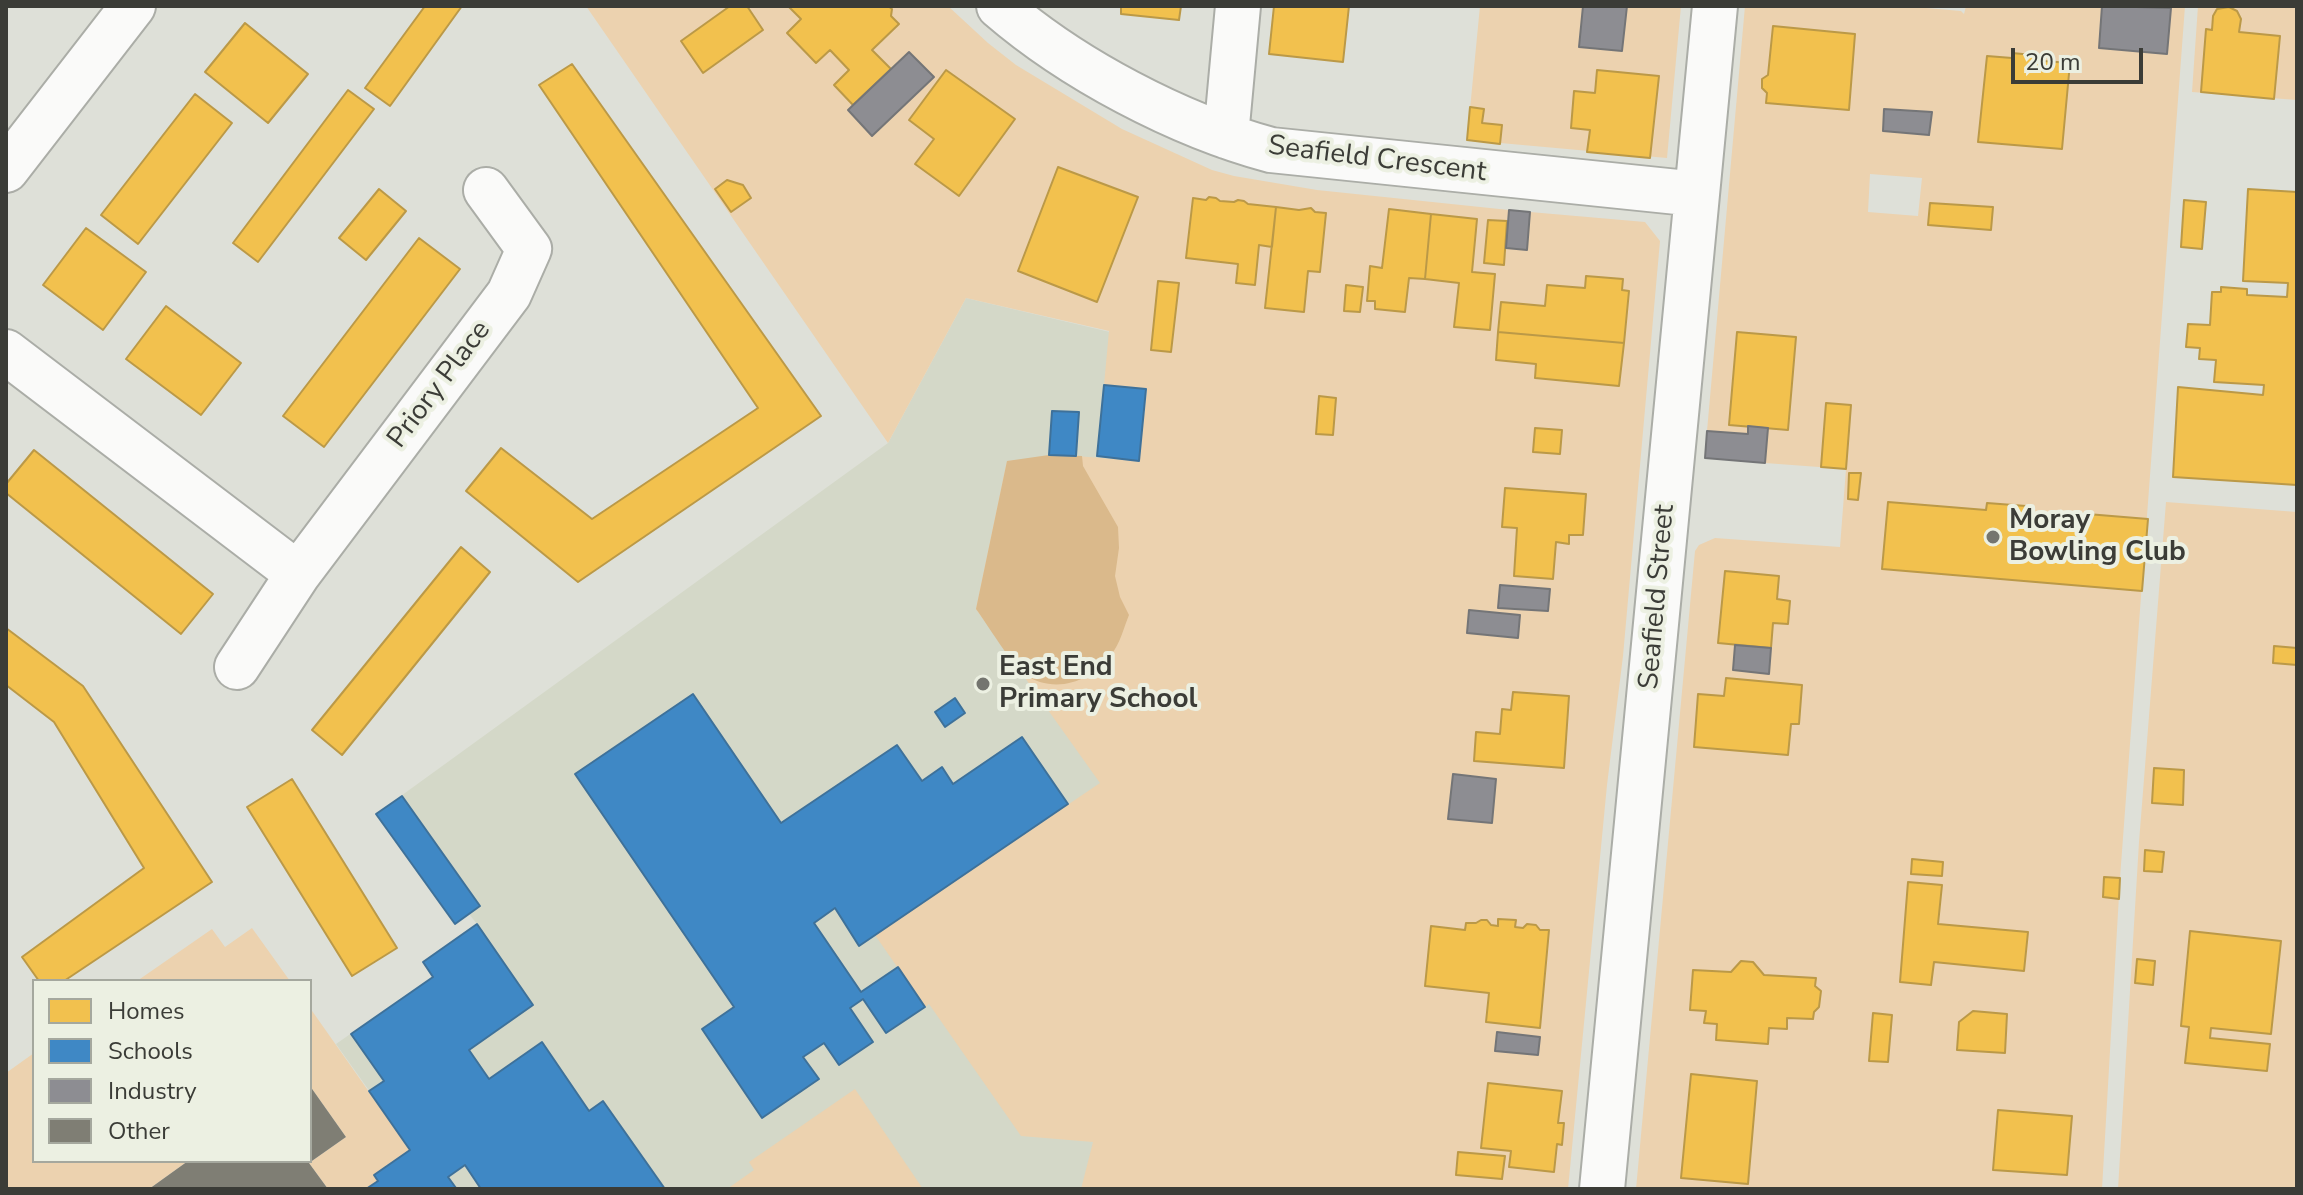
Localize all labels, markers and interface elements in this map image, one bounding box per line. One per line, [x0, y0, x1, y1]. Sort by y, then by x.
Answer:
scale bar [2015, 32, 2147, 82]
text: 20 m [2025, 46, 2081, 78]
street label: Seafield Crescent [1266, 130, 1488, 190]
street label: Priory Place [381, 315, 499, 455]
street label: Seafield Street [1633, 503, 1683, 691]
place label: Moray Bowling Club [2009, 504, 2186, 570]
marker: Moray Bowling Club [1984, 528, 2002, 546]
place label: East End Primary School [999, 651, 1198, 717]
marker: East End Primary School [974, 675, 992, 693]
legend [32, 979, 312, 1163]
text: Homes [108, 995, 184, 1027]
text: Schools [108, 1035, 193, 1067]
text: Industry [108, 1075, 197, 1107]
text: Other [108, 1115, 170, 1147]

